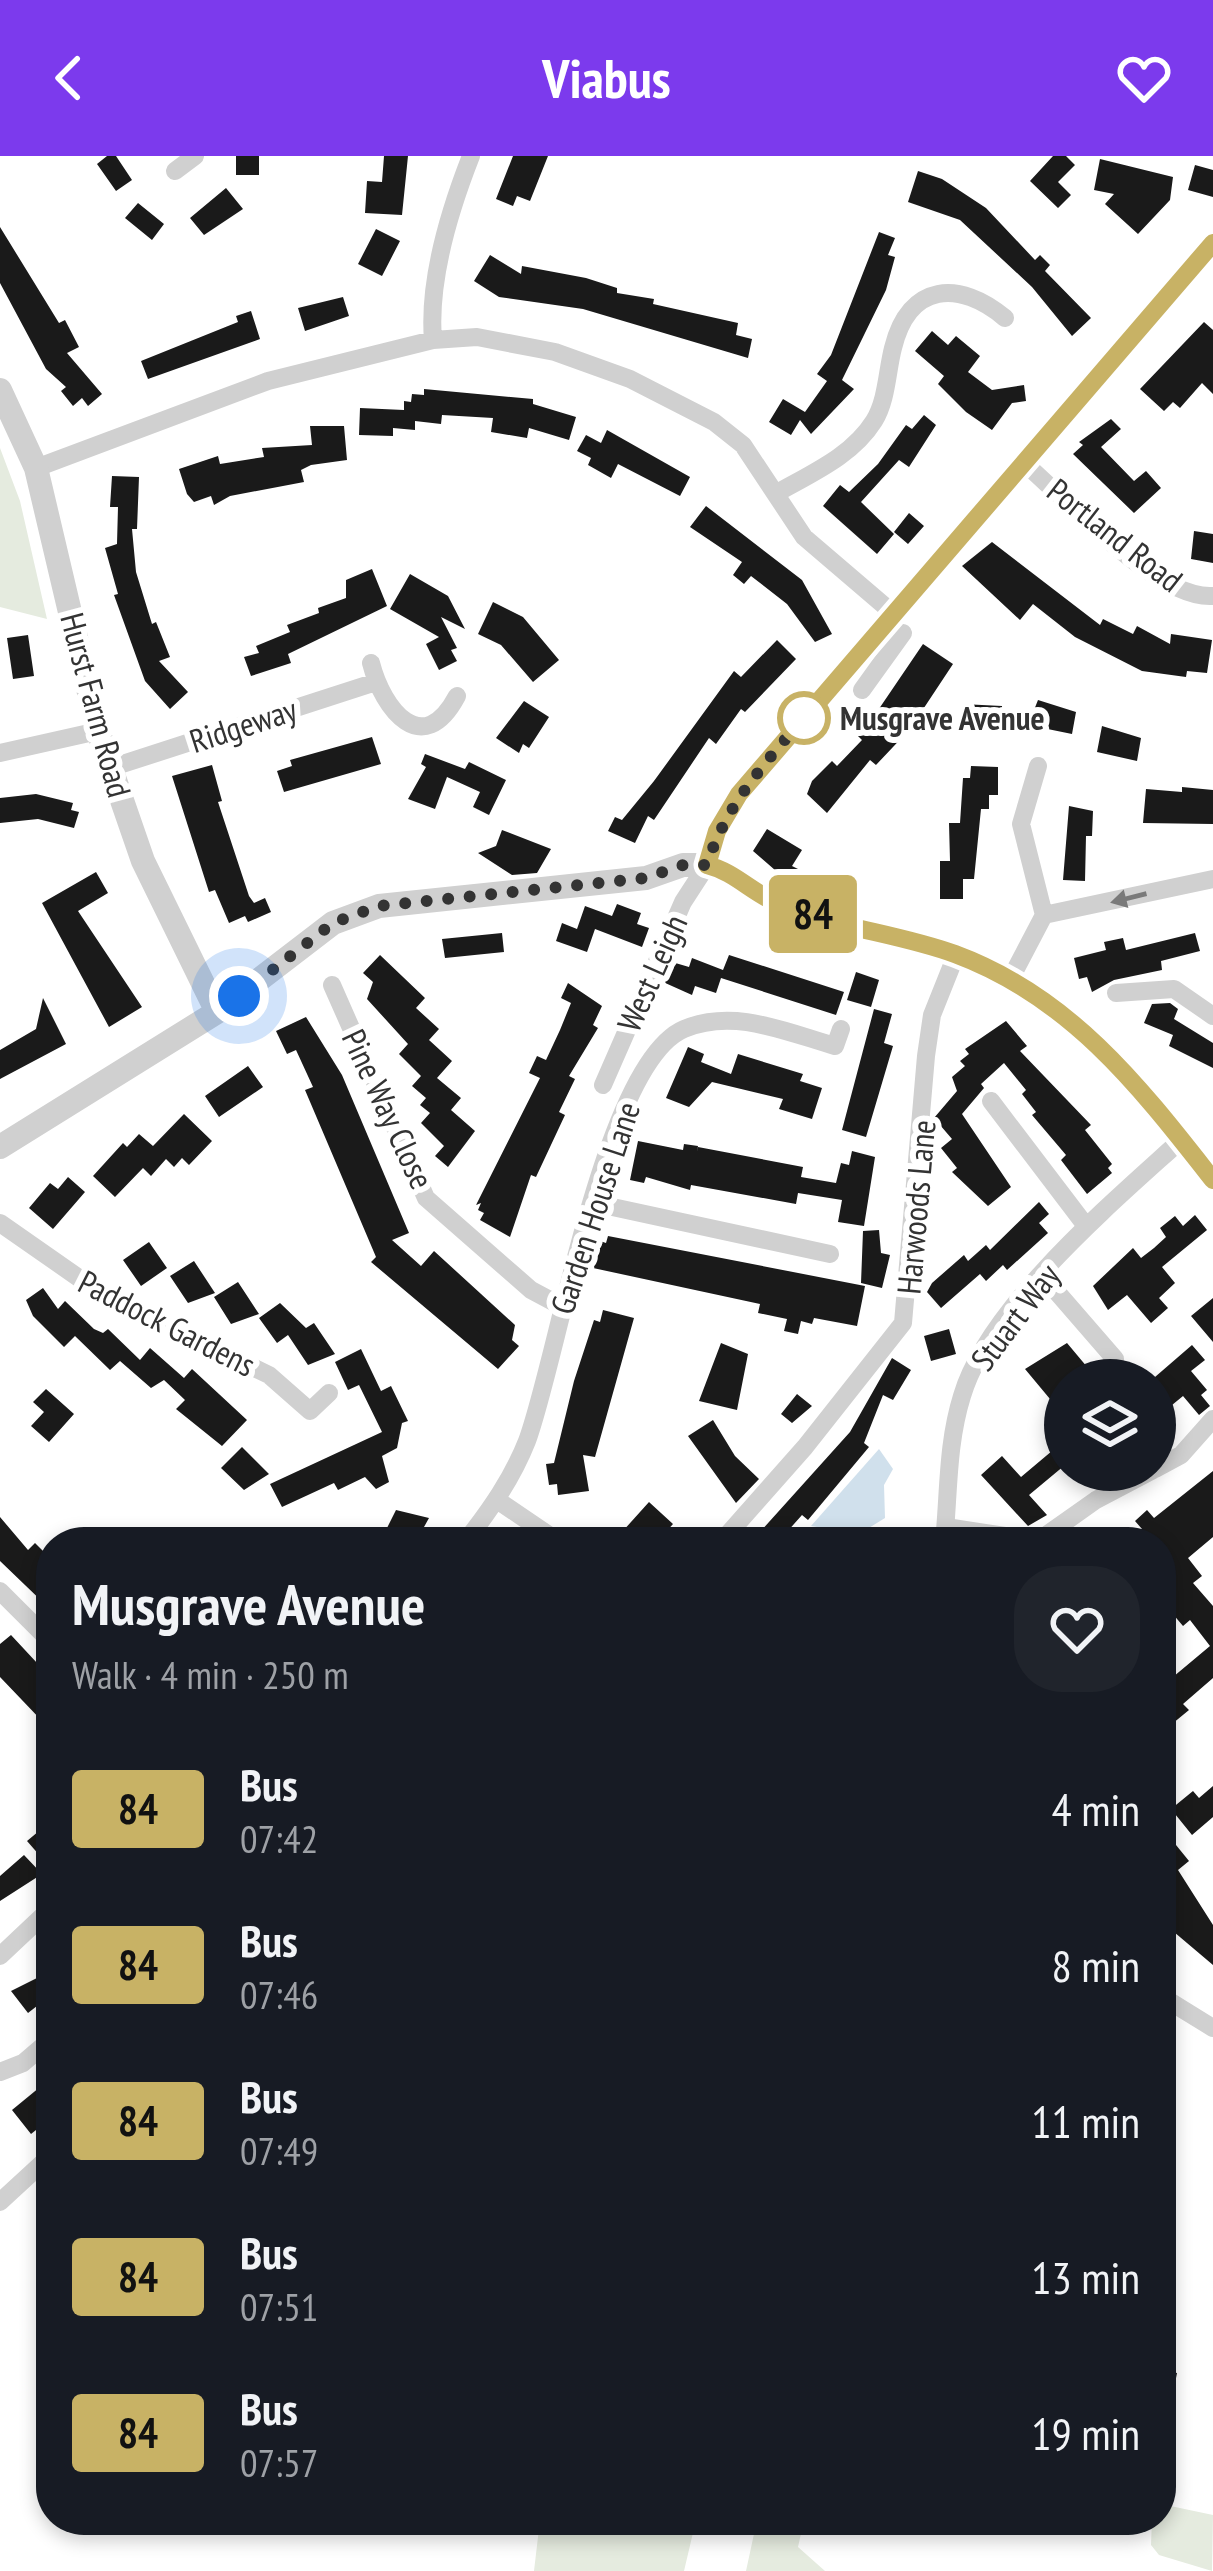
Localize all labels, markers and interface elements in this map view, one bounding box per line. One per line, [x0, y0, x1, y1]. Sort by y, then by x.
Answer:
text: Viabus [542, 43, 671, 113]
icon: back [36, 45, 102, 111]
icon: heart [1111, 45, 1177, 111]
street label: Portland Road [1039, 468, 1192, 601]
street label: Hurst Farm Road [51, 608, 142, 802]
street label: Ridgeway [184, 687, 302, 762]
marker: Musgrave Avenue [779, 693, 829, 743]
place label: Musgrave Avenue [840, 696, 1045, 739]
line badge: 84 [759, 875, 867, 953]
text: 84 [793, 886, 833, 941]
one-way arrow [1110, 889, 1147, 908]
street label: West Leigh [607, 908, 696, 1038]
your location [209, 966, 269, 1026]
street label: Pine Way Close [333, 1022, 444, 1195]
street label: Garden House Lane [540, 1096, 649, 1319]
street label: Harwoods Lane [886, 1118, 945, 1296]
street label: Stuart Way [960, 1254, 1069, 1379]
street label: Paddock Gardens [72, 1260, 263, 1385]
map controls [1044, 1359, 1176, 1491]
button: layers [1044, 1359, 1176, 1491]
button: heart [1014, 1566, 1140, 1692]
text: Musgrave Avenue [72, 1567, 425, 1641]
text: Walk · 4 min · 250 m [72, 1649, 349, 1700]
text: Bus [240, 1755, 298, 1813]
text: 4 min [1051, 1780, 1140, 1838]
text: 84 [118, 1781, 158, 1836]
text: 07:42 [240, 1813, 318, 1864]
text: Bus [240, 1911, 298, 1969]
text: 8 min [1051, 1936, 1140, 1994]
text: 84 [118, 1937, 158, 1992]
text: 07:46 [240, 1969, 318, 2020]
text: Bus [240, 2067, 298, 2125]
text: 11 min [1031, 2092, 1140, 2150]
text: 84 [118, 2093, 158, 2148]
text: 07:49 [240, 2125, 318, 2176]
text: Bus [240, 2223, 298, 2281]
text: 13 min [1031, 2248, 1140, 2306]
text: 84 [118, 2249, 158, 2304]
text: 07:51 [240, 2281, 318, 2332]
text: Bus [240, 2379, 298, 2437]
text: 19 min [1031, 2404, 1140, 2462]
text: 84 [118, 2405, 158, 2460]
text: 07:57 [240, 2437, 318, 2488]

